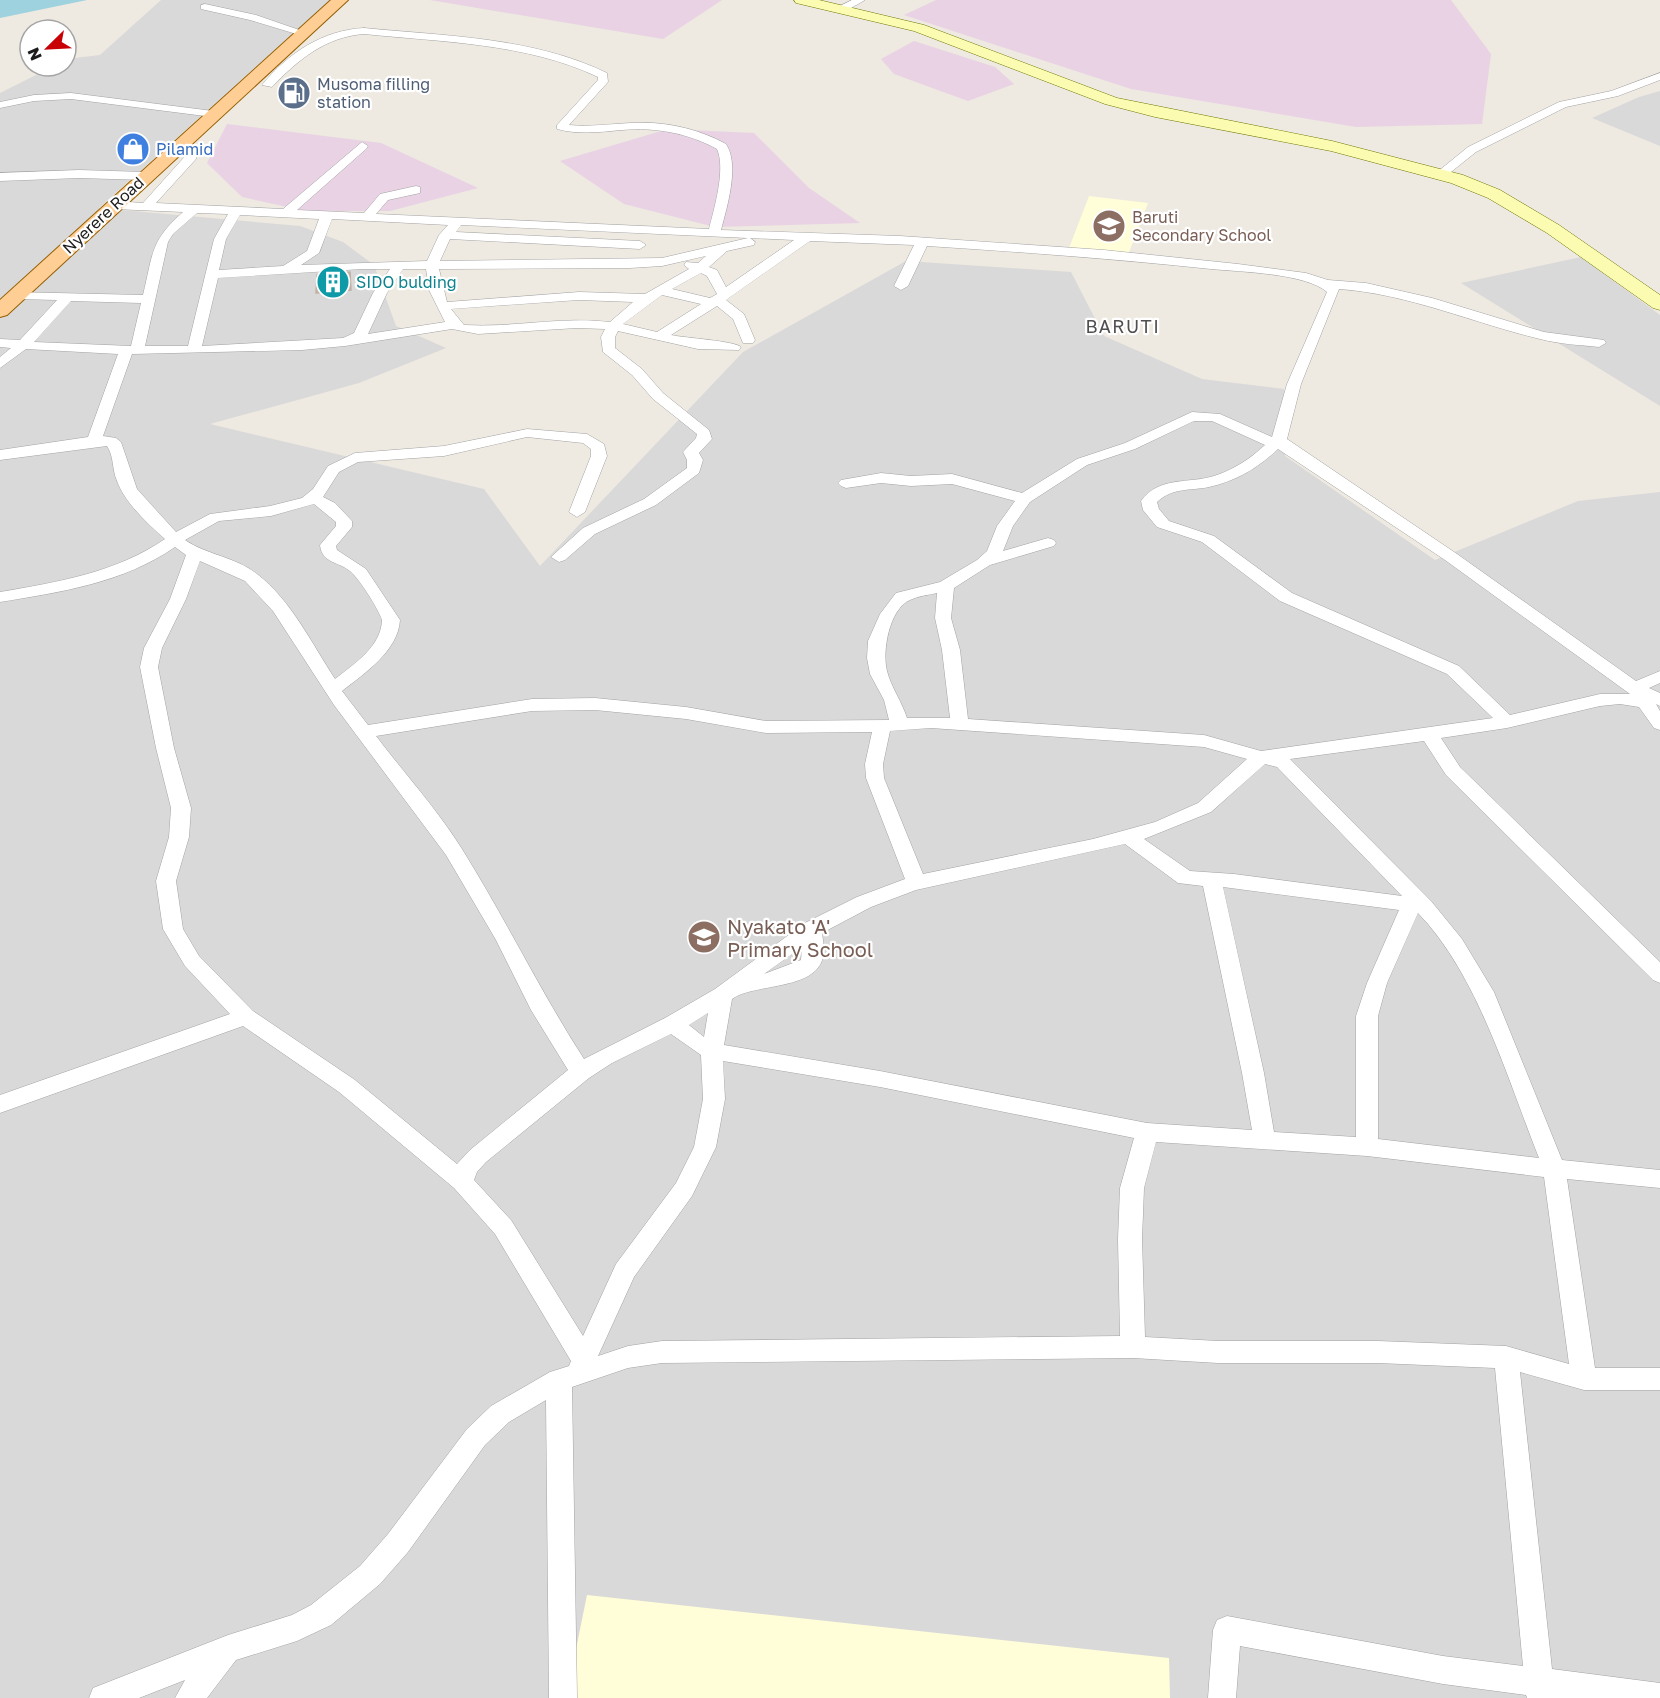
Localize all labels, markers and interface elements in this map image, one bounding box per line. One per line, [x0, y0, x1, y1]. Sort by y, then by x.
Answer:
north arrow [18, 18, 78, 78]
text: N [23, 44, 46, 64]
place label: Musoma filling station [317, 74, 430, 112]
fuel station icon: Musoma filling station [276, 75, 312, 111]
shop icon: Pilamid [115, 131, 151, 167]
place label: Pilamid [156, 139, 213, 159]
street label: Nyerere Road [58, 172, 148, 258]
place label: Baruti Secondary School [1132, 207, 1271, 245]
school or university icon: Baruti Secondary School [1091, 208, 1127, 244]
building icon: SIDO bulding [315, 264, 351, 300]
place label: SIDO bulding [356, 272, 457, 292]
district label: BARUTI [1086, 315, 1160, 337]
place label: Nyakato 'A' Primary School [727, 914, 873, 961]
school or university icon: Nyakato 'A' Primary School [686, 919, 722, 955]

